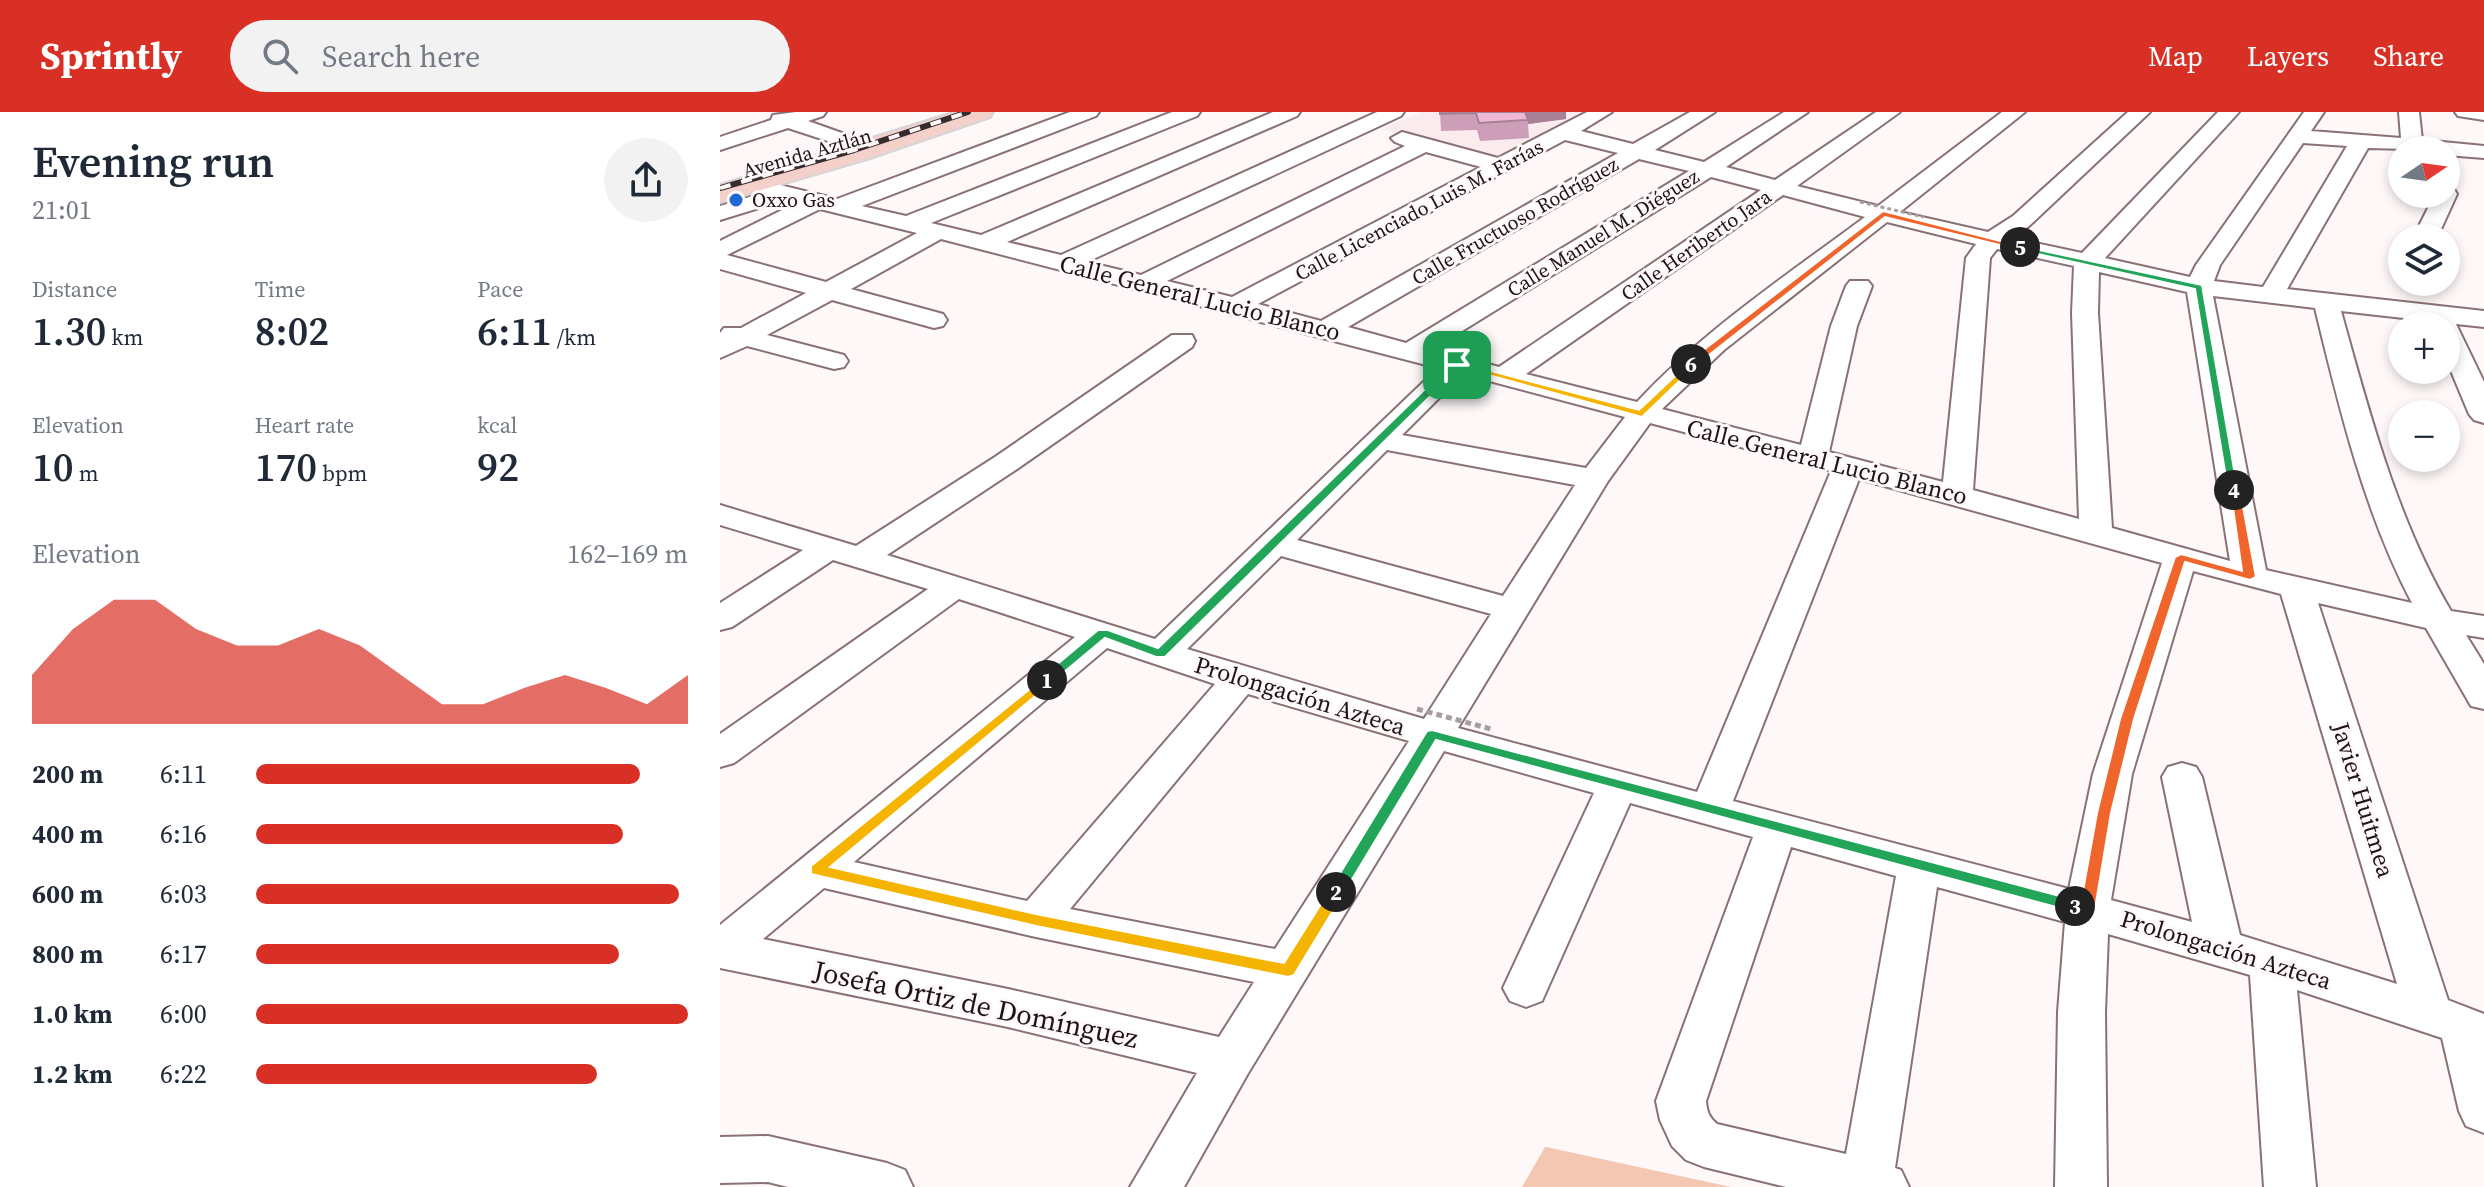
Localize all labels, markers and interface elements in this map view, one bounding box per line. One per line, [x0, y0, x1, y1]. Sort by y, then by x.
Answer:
search box [230, 20, 790, 92]
text: Sprintly [40, 30, 182, 82]
icon: search [258, 34, 302, 78]
text: Search here [322, 36, 480, 77]
text: Map [2148, 37, 2203, 75]
text: Layers [2247, 37, 2329, 75]
text: Share [2373, 37, 2444, 75]
street label: Avenida Aztlán [739, 121, 875, 185]
text: Evening run [32, 131, 274, 192]
street label: Calle Licenciado Luis M. Farías [1290, 132, 1548, 288]
north arrow [2388, 136, 2460, 208]
map controls [2388, 136, 2460, 472]
button: share [604, 138, 688, 222]
street label: Calle Fructuoso Rodríguez [1407, 150, 1623, 292]
street label: Calle Manuel M. Diéguez [1502, 162, 1704, 304]
street label: Calle Heriberto Jara [1615, 182, 1777, 307]
place label: Oxxo Gas [752, 186, 835, 214]
marker: Oxxo Gas [727, 191, 745, 209]
text: 21:01 [32, 192, 92, 228]
button: layers [2388, 224, 2460, 296]
pin: 5 [2000, 227, 2040, 267]
text: 5 [2014, 232, 2026, 262]
street label: Calle General Lucio Blanco [1056, 247, 1344, 348]
text: Distance [32, 274, 117, 304]
text: Time [255, 274, 306, 304]
text: Pace [477, 274, 523, 304]
text: 1.30 [32, 304, 106, 358]
text: 8:02 [255, 304, 329, 358]
text: 6:11 [477, 304, 552, 358]
button: + [2388, 312, 2460, 384]
text: km [106, 322, 143, 352]
text: /km [552, 322, 596, 352]
pin [1423, 331, 1491, 399]
icon: arrive [1435, 343, 1479, 387]
pin: 6 [1671, 344, 1711, 384]
text: 6 [1685, 349, 1697, 379]
button: − [2388, 400, 2460, 472]
text: Elevation [32, 410, 124, 440]
text: Heart rate [255, 410, 354, 440]
text: kcal [477, 410, 517, 440]
street label: Calle General Lucio Blanco [1683, 411, 1971, 512]
text: 10 [32, 440, 74, 494]
text: 170 [255, 440, 317, 494]
text: 92 [477, 440, 519, 494]
text: m [74, 458, 99, 488]
text: bpm [317, 458, 367, 488]
pin: 4 [2214, 470, 2254, 510]
text: 4 [2228, 475, 2240, 505]
text: Elevation [32, 536, 141, 572]
text: 162–169 m [567, 536, 688, 572]
street label: Prolongación Azteca [1191, 648, 1410, 744]
pin: 1 [1027, 660, 1067, 700]
text: 1 [1041, 665, 1053, 695]
street label: Javier Huitmea [2324, 717, 2403, 882]
text: 200 m [32, 756, 103, 792]
text: 6:11 [160, 756, 207, 792]
text: 400 m [32, 816, 103, 852]
text: 6:16 [160, 816, 207, 852]
pin: 2 [1316, 872, 1356, 912]
text: 600 m [32, 876, 103, 912]
text: 6:03 [160, 876, 207, 912]
text: 2 [1330, 877, 1342, 907]
pin: 3 [2055, 886, 2095, 926]
text: 3 [2069, 891, 2081, 921]
street label: Prolongación Azteca [2117, 902, 2336, 998]
text: 800 m [32, 936, 103, 972]
text: 6:17 [160, 936, 207, 972]
street label: Josefa Ortiz de Domínguez [809, 951, 1142, 1057]
text: 1.0 km [32, 996, 113, 1032]
text: 6:00 [160, 996, 207, 1032]
text: 1.2 km [32, 1056, 113, 1092]
text: 6:22 [160, 1056, 207, 1092]

